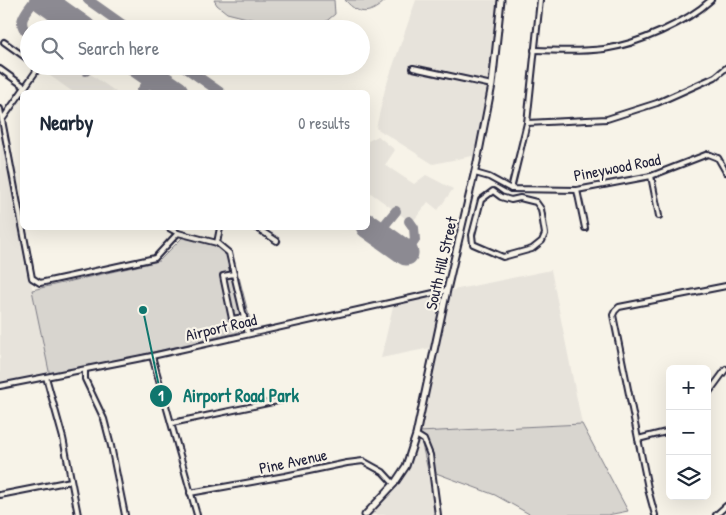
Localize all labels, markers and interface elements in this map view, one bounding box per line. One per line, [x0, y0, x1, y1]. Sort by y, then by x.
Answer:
search box [20, 20, 370, 75]
icon: search [38, 34, 66, 62]
text: Search here [78, 35, 159, 61]
text: Nearby [40, 108, 93, 137]
text: 0 results [298, 112, 350, 134]
street label: Pineywood Road [572, 148, 662, 186]
street label: South Hill Street [420, 214, 463, 312]
street label: Airport Road [183, 308, 259, 346]
map controls [666, 365, 711, 500]
button: + [666, 365, 711, 410]
callout: Airport Road Park [148, 379, 309, 412]
text: Airport Road Park [183, 383, 299, 409]
text: 1 [158, 385, 164, 406]
button: − [666, 410, 711, 455]
street label: Pine Avenue [257, 443, 330, 479]
button: layers [666, 455, 711, 500]

